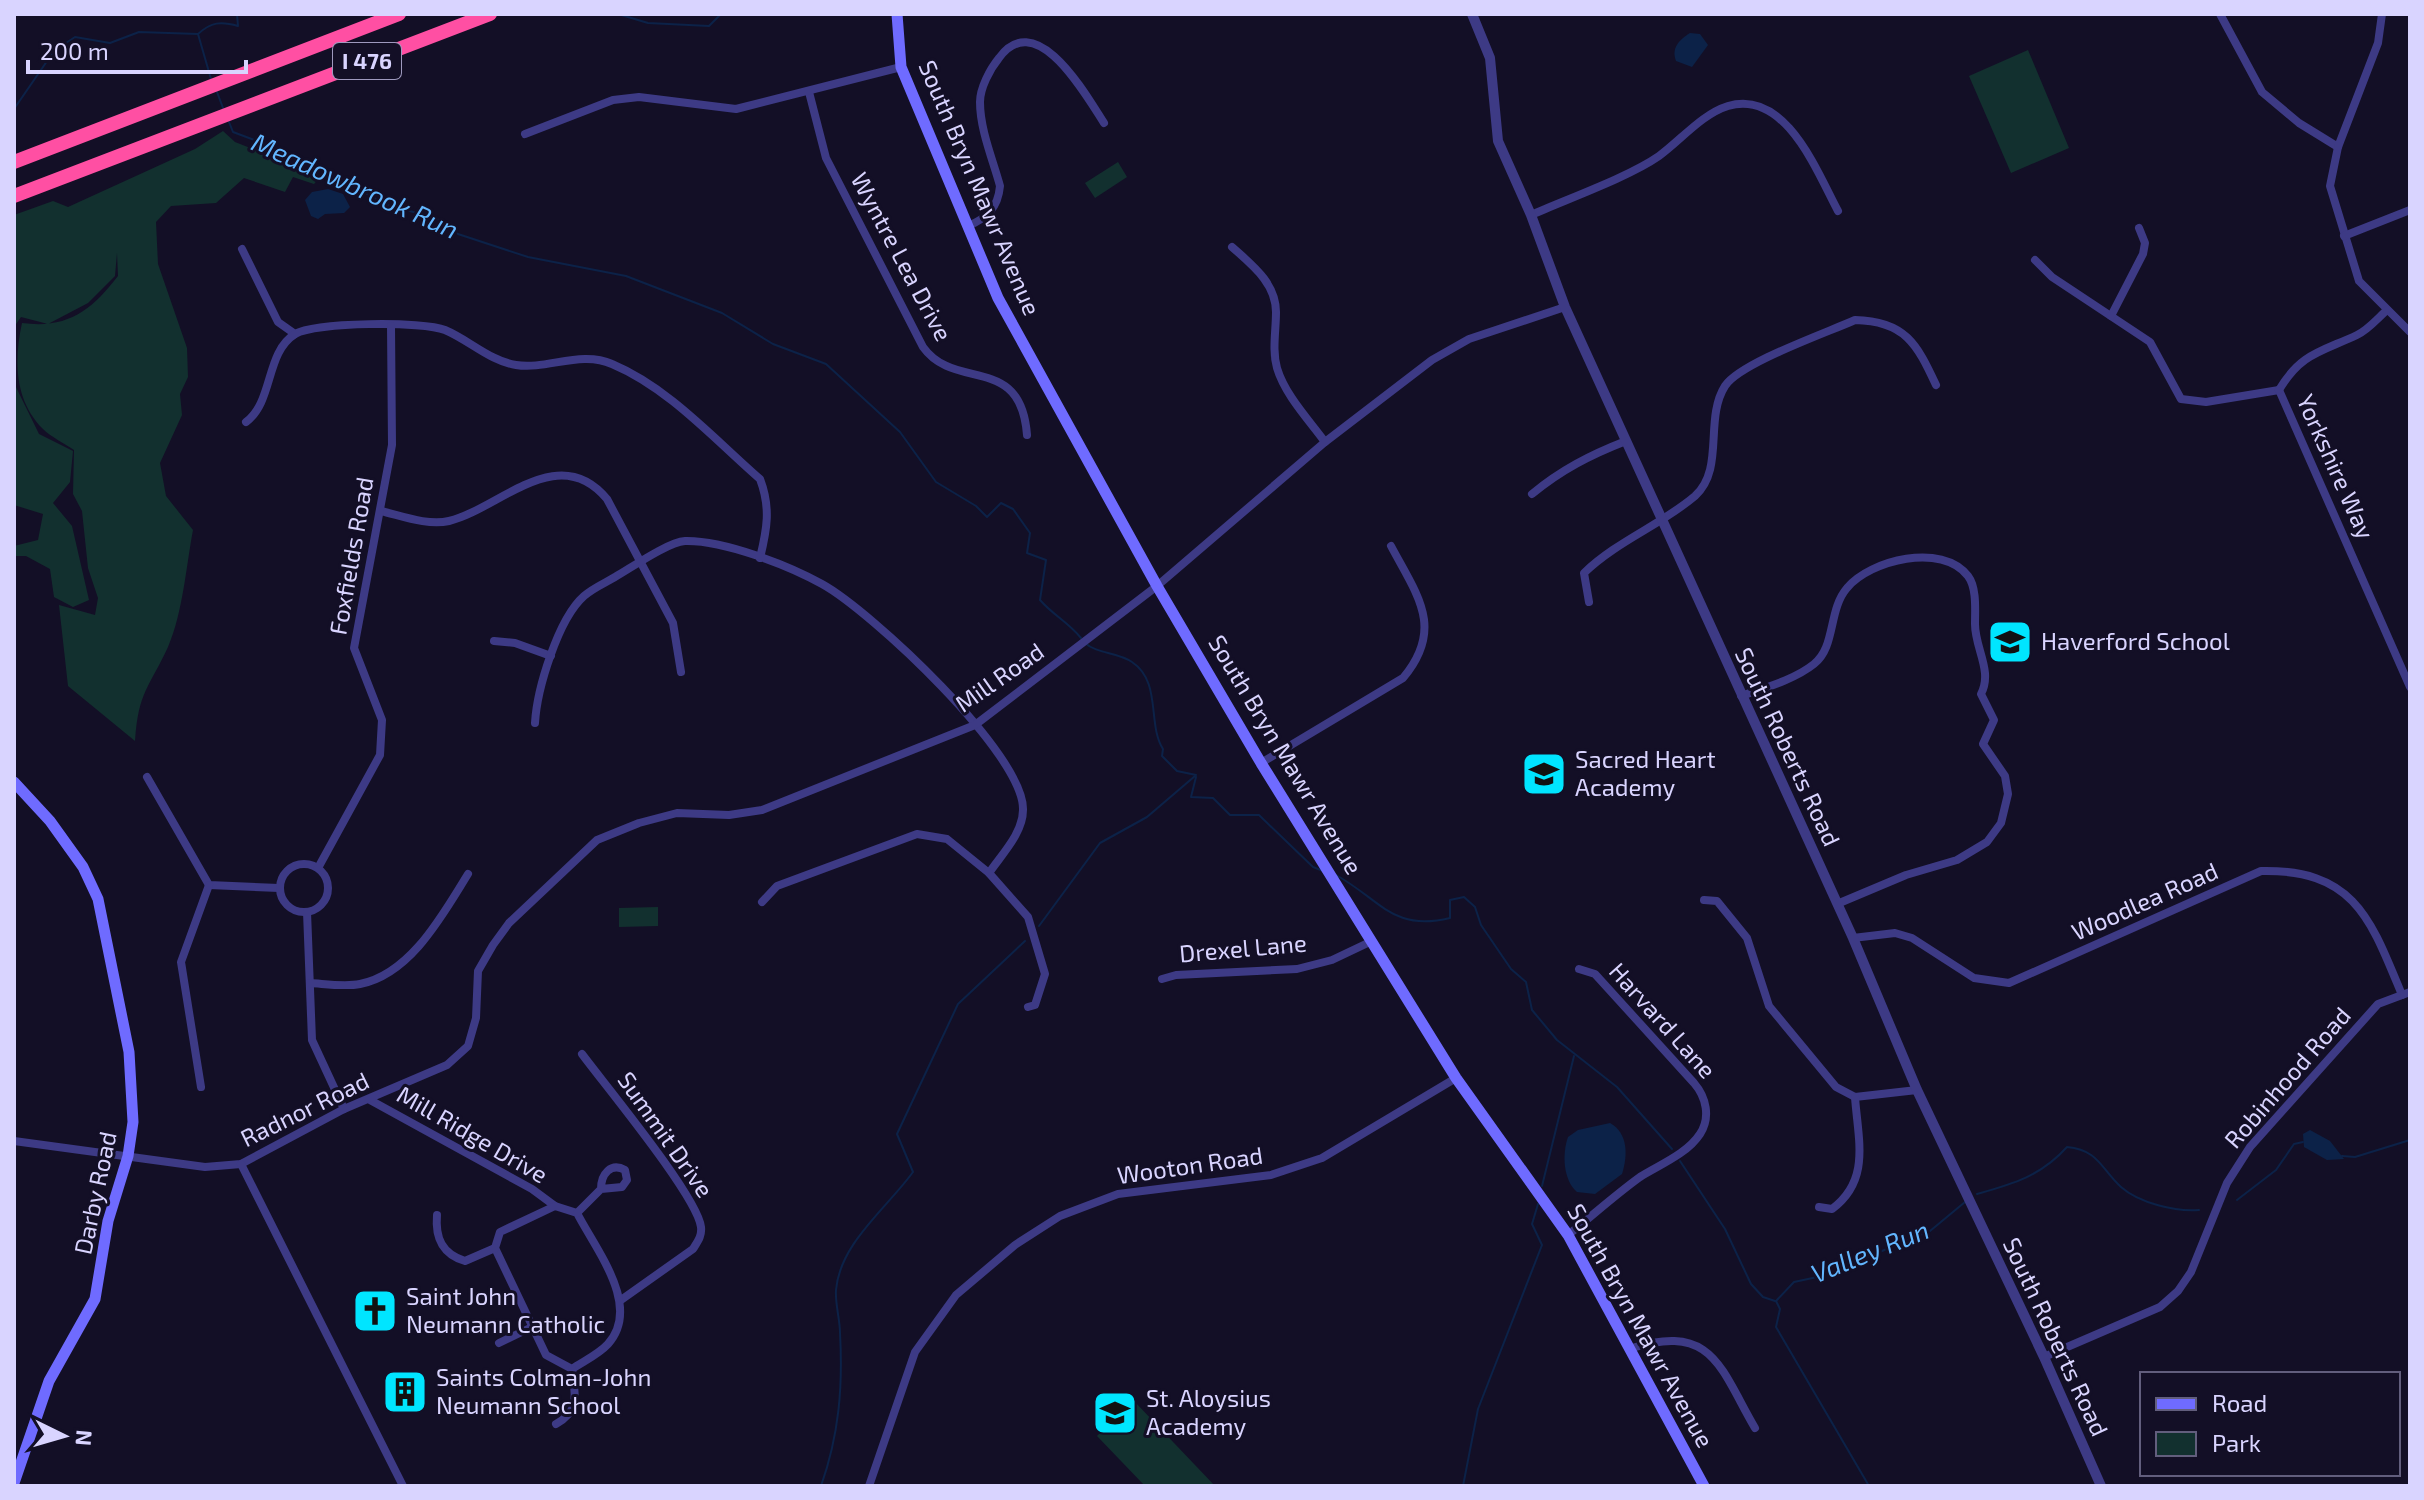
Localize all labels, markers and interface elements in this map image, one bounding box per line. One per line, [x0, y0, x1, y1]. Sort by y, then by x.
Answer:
scale bar [28, 24, 246, 74]
text: 200 m [40, 36, 109, 65]
road number: I 476 [333, 43, 401, 79]
street label: South Bryn Mawr Avenue [913, 56, 1047, 319]
water label: Meadowbrook Run [248, 125, 464, 244]
street label: Wyntre Lea Drive [846, 167, 959, 346]
street label: Yorkshire Way [2292, 390, 2381, 543]
street label: Foxfields Road [322, 475, 379, 637]
school or university icon: Haverford School [1986, 618, 2034, 666]
place label: Haverford School [2041, 626, 2230, 655]
street label: South Bryn Mawr Avenue [1203, 629, 1369, 879]
street label: Mill Road [949, 636, 1049, 718]
street label: South Roberts Road [1730, 642, 1847, 850]
place label: Sacred Heart Academy [1575, 744, 1716, 801]
school or university icon: Sacred Heart Academy [1520, 750, 1568, 798]
street label: Woodlea Road [2067, 855, 2222, 946]
street label: Drexel Lane [1178, 927, 1308, 968]
street label: Harvard Lane [1604, 956, 1723, 1084]
street label: Robinhood Road [2218, 1001, 2356, 1154]
street label: Radnor Road [235, 1065, 373, 1152]
street label: Summit Drive [612, 1066, 720, 1203]
street label: Mill Ridge Drive [392, 1079, 553, 1189]
street label: Darby Road [67, 1128, 122, 1257]
street label: Wooton Road [1115, 1140, 1265, 1189]
street label: South Bryn Mawr Avenue [1562, 1198, 1720, 1452]
water label: Valley Run [1806, 1213, 1933, 1289]
street label: South Roberts Road [1998, 1232, 2115, 1440]
place label: Saint John Neumann Catholic [406, 1281, 605, 1338]
church icon: Saint John Neumann Catholic [351, 1287, 399, 1335]
place label: Saints Colman-John Neumann School [436, 1362, 651, 1419]
building icon: Saints Colman-John Neumann School [381, 1368, 429, 1416]
legend [2140, 1372, 2400, 1476]
place label: St. Aloysius Academy [1146, 1383, 1271, 1440]
text: Road [2212, 1388, 2267, 1417]
school or university icon: St. Aloysius Academy [1091, 1389, 1139, 1437]
north arrow [24, 1396, 104, 1476]
text: Park [2212, 1428, 2261, 1457]
text: N [71, 1429, 99, 1447]

